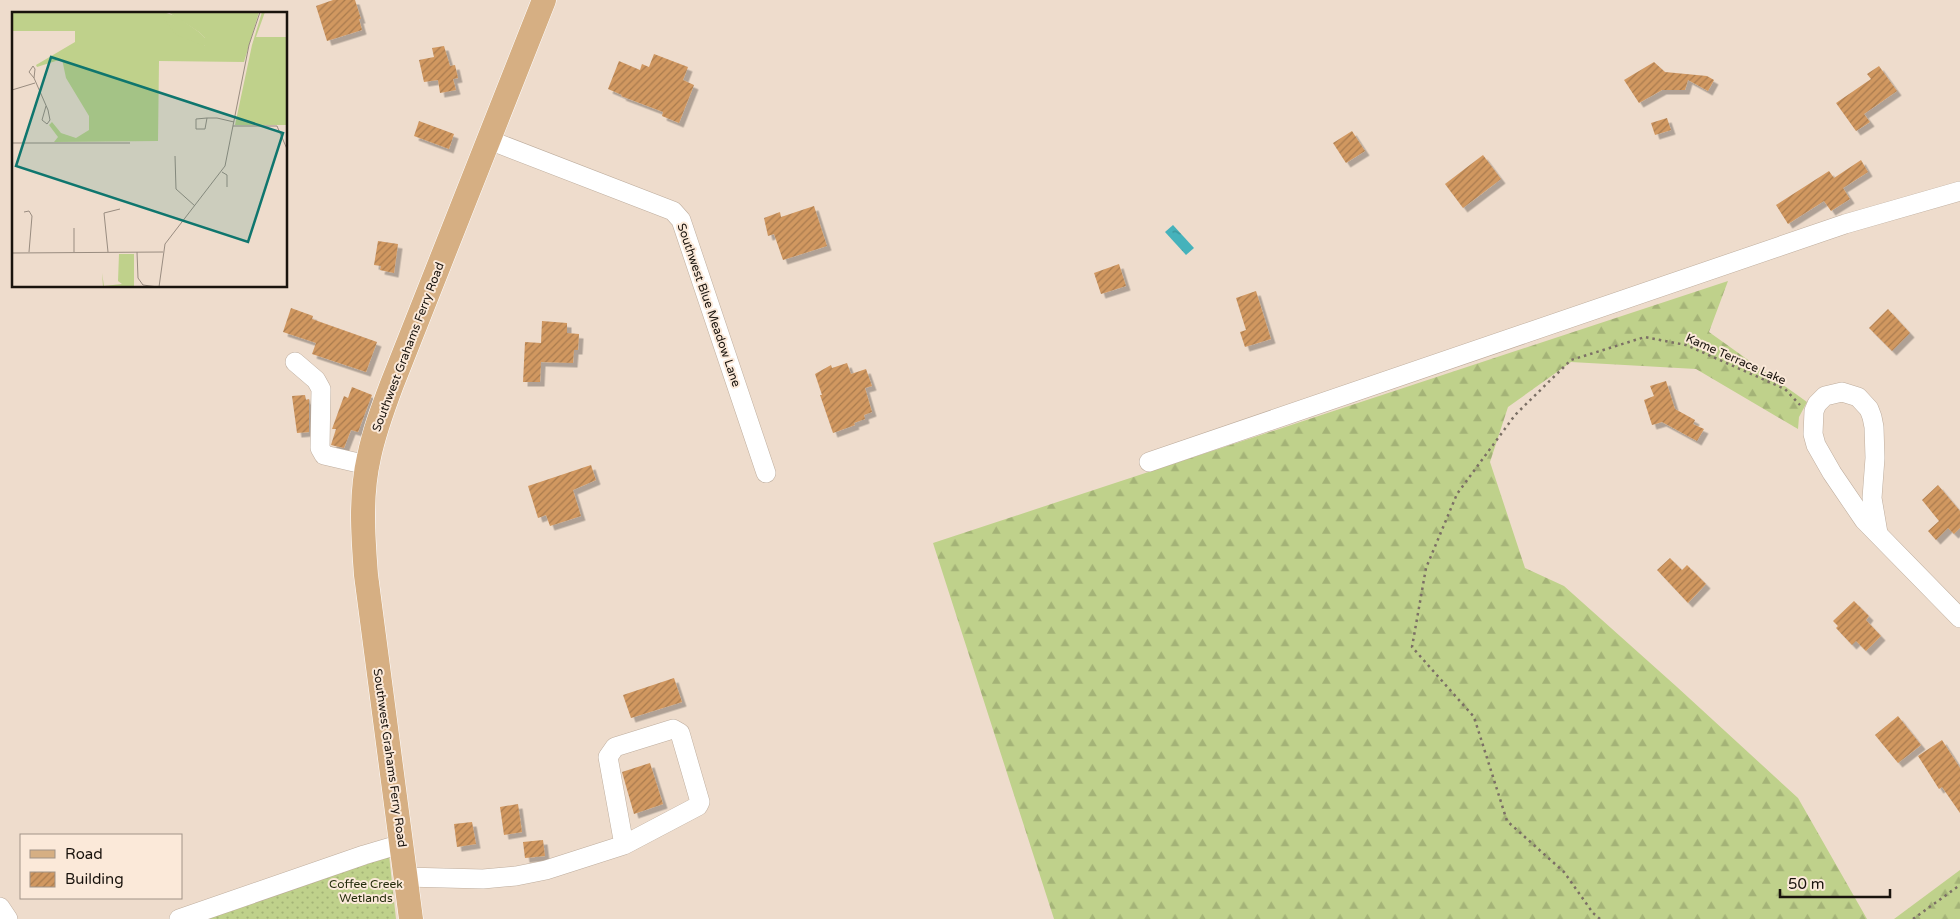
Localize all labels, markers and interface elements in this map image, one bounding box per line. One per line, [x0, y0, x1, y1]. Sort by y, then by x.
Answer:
inset map [12, 12, 288, 288]
street label: Southwest Blue Meadow Lane [674, 221, 744, 389]
street label: Southwest Grahams Ferry Road [369, 260, 447, 434]
street label: Kame Terrace Lake [1684, 331, 1788, 387]
street label: Southwest Grahams Ferry Road [371, 668, 409, 848]
legend [20, 834, 182, 899]
text: Road [65, 845, 103, 863]
scale bar [1780, 866, 1890, 898]
text: Building [65, 870, 124, 888]
text: 50 m [1788, 875, 1825, 893]
park label: Coffee Creek Wetlands [329, 877, 403, 905]

